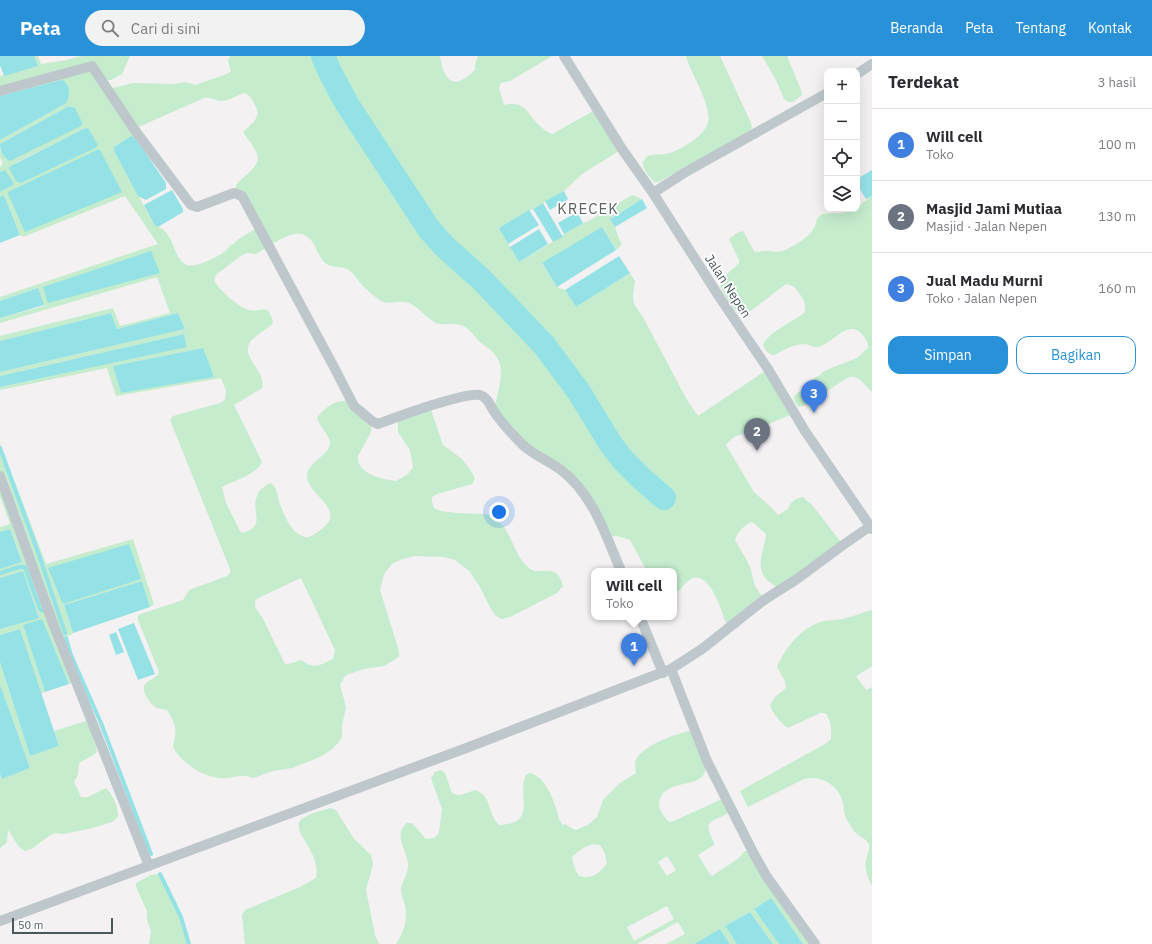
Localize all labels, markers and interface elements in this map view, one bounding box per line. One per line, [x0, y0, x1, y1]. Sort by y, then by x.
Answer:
search box [85, 10, 365, 46]
text: Peta [20, 16, 61, 40]
icon: search [99, 17, 121, 39]
text: Cari di sini [131, 19, 200, 38]
text: Beranda [890, 19, 943, 37]
text: Peta [965, 19, 993, 37]
text: Tentang [1015, 19, 1066, 37]
text: Kontak [1088, 19, 1132, 37]
map controls [824, 68, 860, 212]
button: + [824, 68, 860, 104]
text: Terdekat [888, 71, 959, 93]
text: 3 hasil [1098, 74, 1136, 91]
button: − [824, 104, 860, 140]
text: Will cell [926, 127, 982, 146]
text: 1 [897, 136, 905, 153]
text: 100 m [1098, 136, 1136, 153]
button: locate [824, 140, 860, 176]
text: Toko [926, 146, 954, 163]
button: layers [824, 176, 860, 212]
district label: KRECEK [557, 199, 619, 218]
text: Masjid Jami Mutiaa [926, 199, 1062, 218]
text: 2 [897, 208, 905, 225]
text: 130 m [1098, 208, 1136, 225]
text: Masjid · Jalan Nepen [926, 218, 1047, 235]
street label: Jalan Nepen [701, 251, 755, 321]
text: Jual Madu Murni [926, 271, 1043, 290]
text: 3 [897, 280, 905, 297]
text: 160 m [1098, 280, 1136, 297]
text: Toko · Jalan Nepen [926, 290, 1037, 307]
button: Simpan [888, 336, 1008, 374]
button: Bagikan [1016, 336, 1136, 374]
pin: 3 [801, 380, 827, 413]
pin: 2 [744, 418, 770, 451]
your location [489, 502, 509, 522]
popup [591, 568, 677, 620]
text: Will cell [606, 576, 662, 595]
text: Toko [606, 595, 634, 612]
pin: 1 [621, 633, 647, 666]
scale bar [12, 916, 113, 935]
text: 50 m [18, 918, 43, 932]

